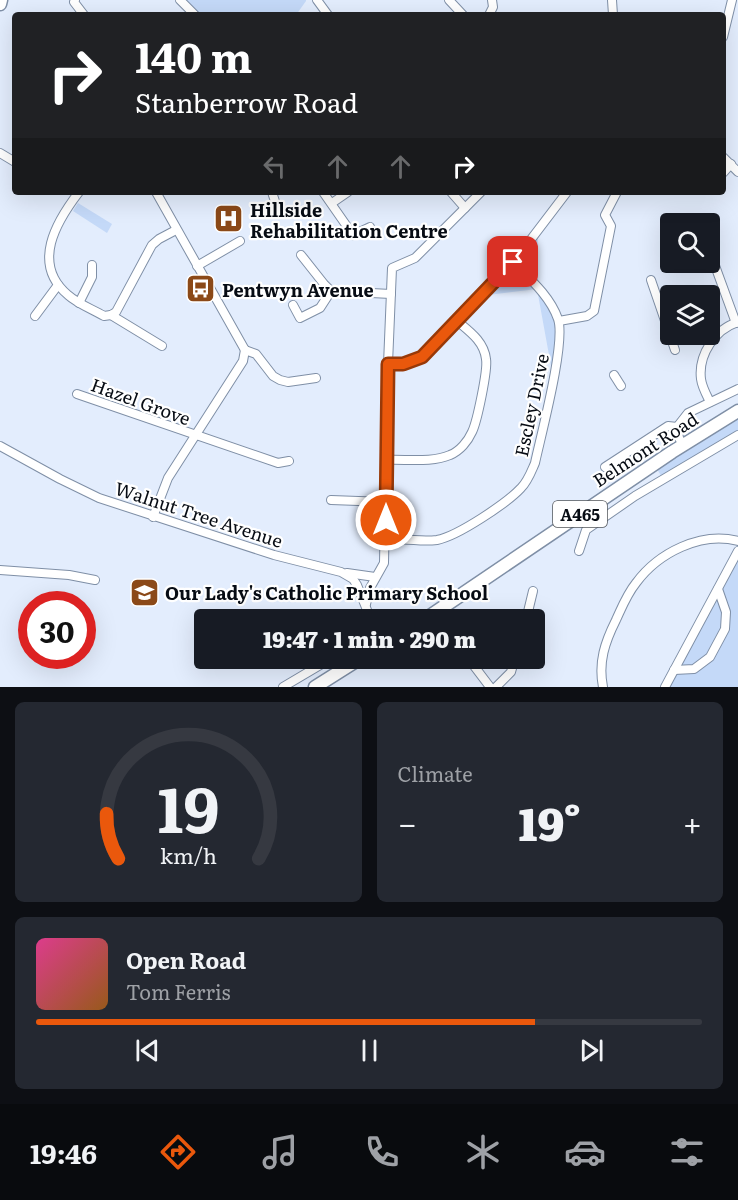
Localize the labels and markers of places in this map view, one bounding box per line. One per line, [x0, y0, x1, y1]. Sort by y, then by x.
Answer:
place label: Hillside Rehabilitation Centre [250, 196, 448, 244]
hospital icon: Hillside Rehabilitation Centre [213, 203, 245, 235]
pin [487, 236, 538, 287]
bus stop icon: Pentwyn Avenue [185, 273, 217, 305]
place label: Pentwyn Avenue [222, 276, 374, 303]
school or university icon: Our Lady's Catholic Primary School [128, 576, 160, 608]
place label: Our Lady's Catholic Primary School [165, 579, 489, 606]

